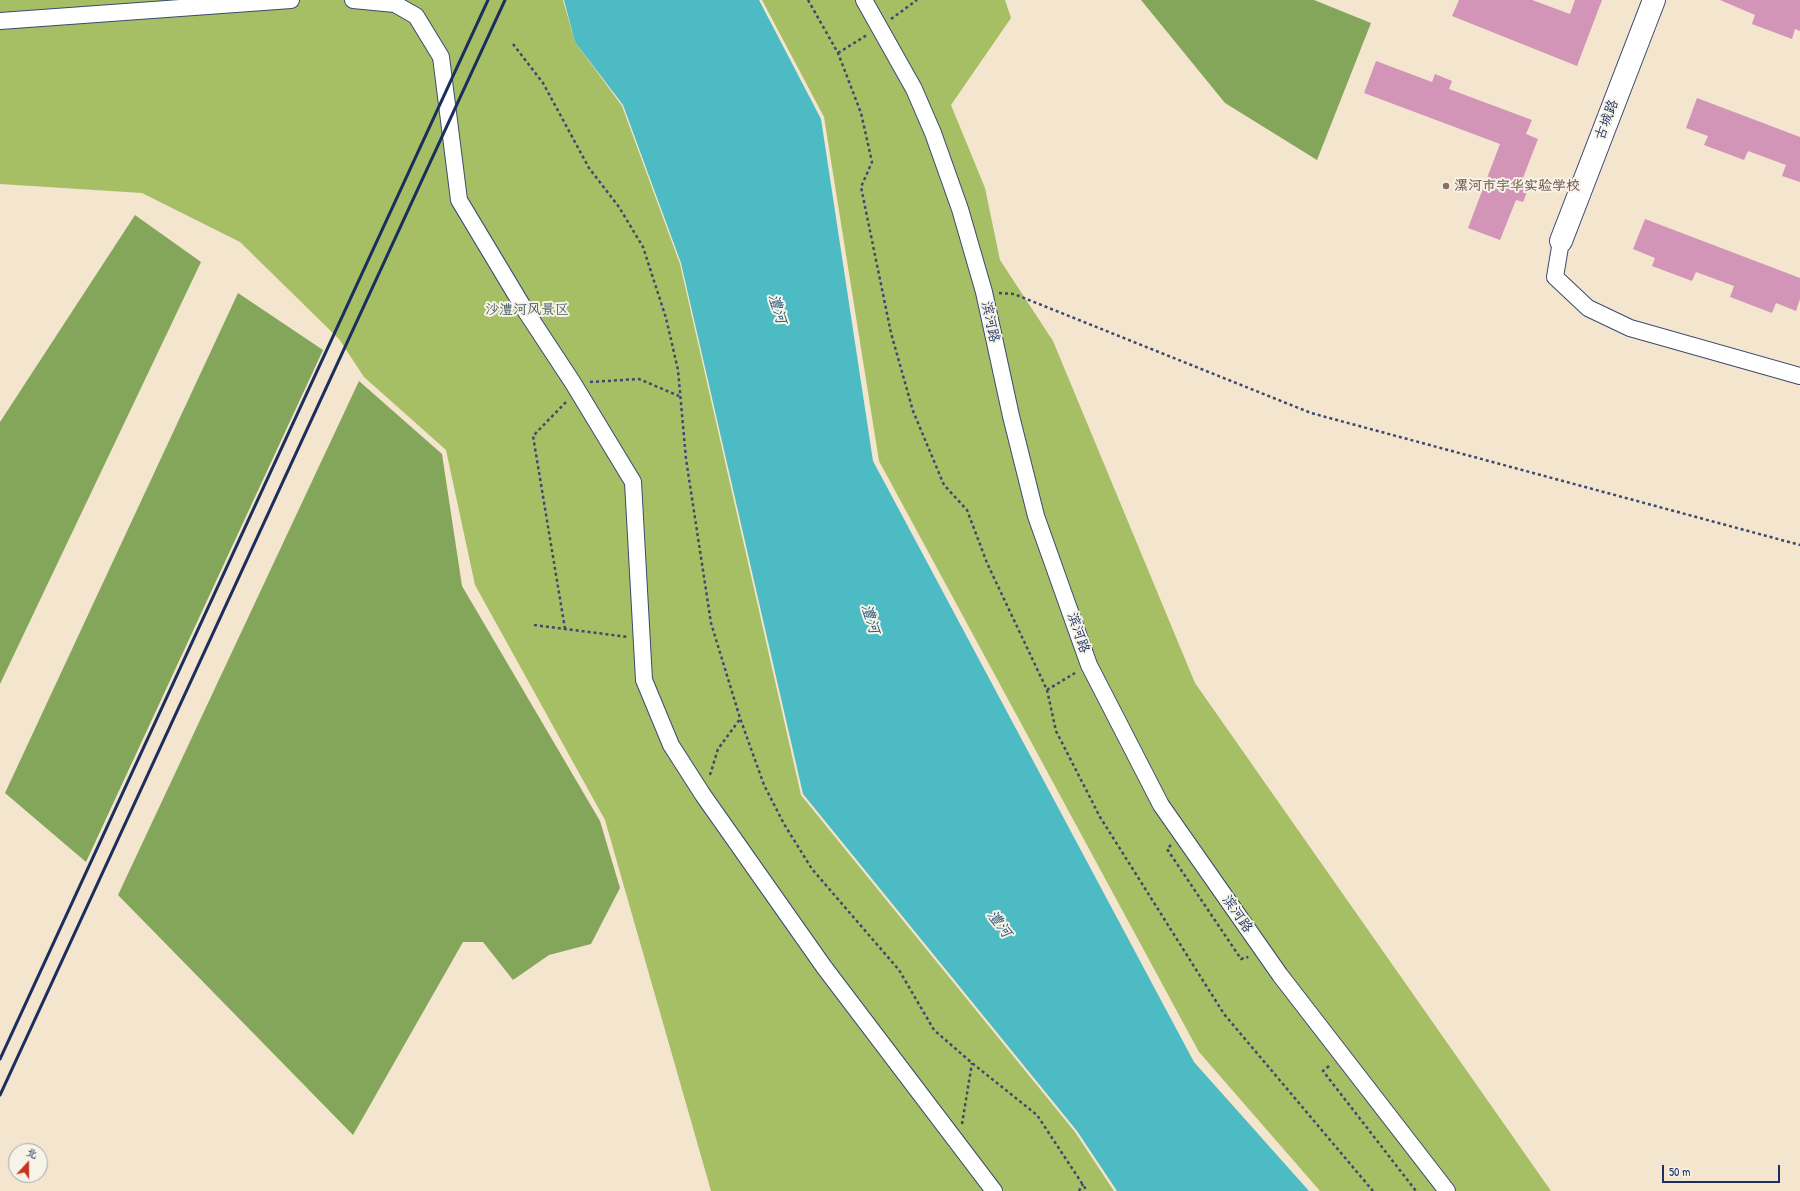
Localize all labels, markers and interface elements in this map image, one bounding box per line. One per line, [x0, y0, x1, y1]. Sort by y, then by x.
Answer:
street label: 古城路 [1592, 97, 1622, 143]
place label: 漯河市宇华实验学校 [1454, 178, 1580, 194]
marker: 漯河市宇华实验学校 [1441, 181, 1451, 191]
water label: 澧河 [764, 292, 790, 326]
street label: 滨河路 [977, 300, 1003, 344]
park label: 沙澧河风景区 [485, 302, 569, 318]
water label: 澧河 [857, 602, 883, 636]
street label: 滨河路 [1063, 610, 1093, 656]
street label: 滨河路 [1218, 892, 1256, 936]
water label: 澧河 [983, 907, 1015, 941]
north arrow [8, 1143, 48, 1183]
text: 北 [24, 1144, 40, 1161]
scale bar [1664, 1157, 1782, 1183]
text: 50 m [1669, 1163, 1690, 1180]

